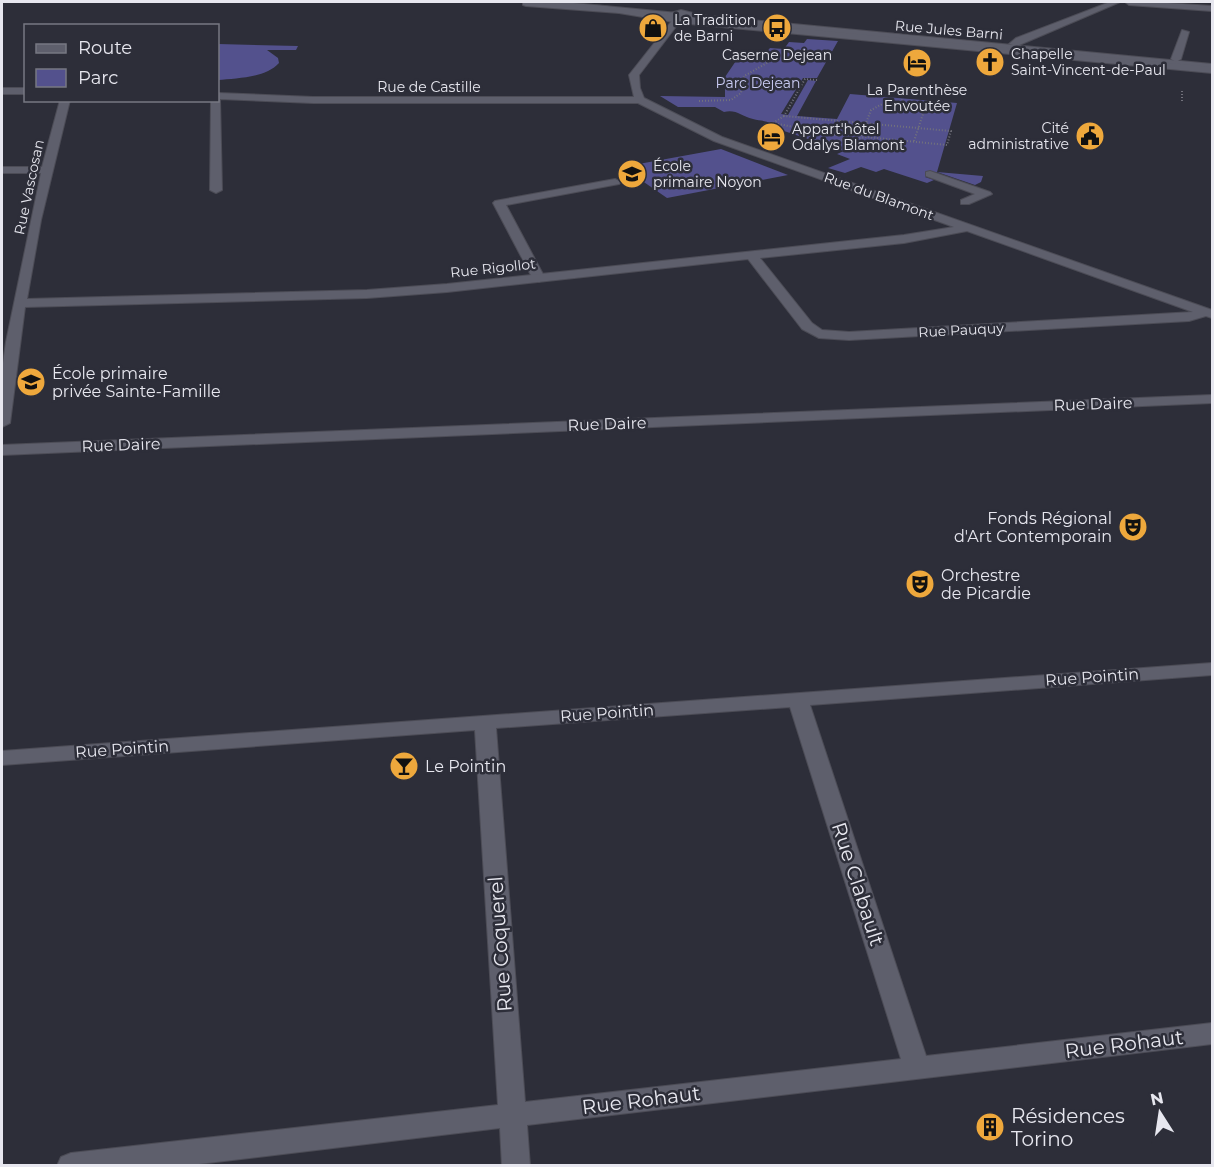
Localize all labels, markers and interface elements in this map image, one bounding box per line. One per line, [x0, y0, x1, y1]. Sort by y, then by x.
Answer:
place label: La Tradition de Barni [674, 11, 756, 45]
shop icon: La Tradition de Barni [637, 12, 669, 44]
bus stop icon: Caserne Dejean [761, 12, 793, 44]
street label: Rue Jules Barni [894, 16, 1004, 44]
legend [24, 24, 219, 102]
text: Route [78, 37, 132, 59]
place label: Chapelle Saint-Vincent-de-Paul [1011, 45, 1166, 79]
place label: Caserne Dejean [722, 46, 832, 64]
church icon: Chapelle Saint-Vincent-de-Paul [974, 46, 1006, 78]
hotel icon: La Parenthèse Envoutée [901, 47, 933, 79]
text: Parc [78, 67, 118, 89]
park label: Parc Dejean [716, 74, 800, 92]
street label: Rue de Castille [377, 78, 481, 96]
place label: La Parenthèse Envoutée [867, 81, 967, 115]
place label: Cité administrative [968, 119, 1069, 153]
place label: Appart'hôtel Odalys Blamont [792, 120, 905, 154]
public building icon: Cité administrative [1074, 120, 1106, 152]
hotel icon: Appart'hôtel Odalys Blamont [755, 121, 787, 153]
street label: Rue Vascosan [10, 138, 48, 236]
place label: École primaire Noyon [653, 157, 762, 191]
school or university icon: École primaire Noyon [616, 158, 648, 190]
street label: Rue du Blamont [822, 168, 937, 224]
street label: Rue Rigollot [449, 255, 537, 281]
street label: Rue Pauquy [918, 319, 1005, 341]
place label: École primaire privée Sainte-Famille [52, 364, 221, 401]
school or university icon: École primaire privée Sainte-Famille [15, 366, 47, 398]
street label: Rue Daire [1053, 393, 1133, 415]
street label: Rue Daire [567, 413, 647, 435]
street label: Rue Daire [81, 434, 161, 456]
place label: Fonds Régional d'Art Contemporain [954, 509, 1112, 546]
theatre icon: Fonds Régional d'Art Contemporain [1117, 511, 1149, 543]
place label: Orchestre de Picardie [941, 566, 1031, 603]
theatre icon: Orchestre de Picardie [904, 568, 936, 600]
street label: Rue Pointin [1044, 664, 1140, 690]
street label: Rue Pointin [559, 700, 655, 726]
street label: Rue Pointin [74, 736, 170, 762]
bar icon: Le Pointin [388, 750, 420, 782]
place label: Le Pointin [425, 757, 506, 776]
street label: Rue Clabault [827, 819, 889, 949]
street label: Rue Coquerel [483, 875, 517, 1013]
street label: Rue Rohaut [1063, 1025, 1185, 1063]
street label: Rue Rohaut [580, 1081, 702, 1119]
north arrow [1130, 1083, 1190, 1143]
text: N [1149, 1088, 1165, 1109]
place label: Résidences Torino [1011, 1104, 1125, 1151]
building icon: Résidences Torino [974, 1111, 1006, 1143]

